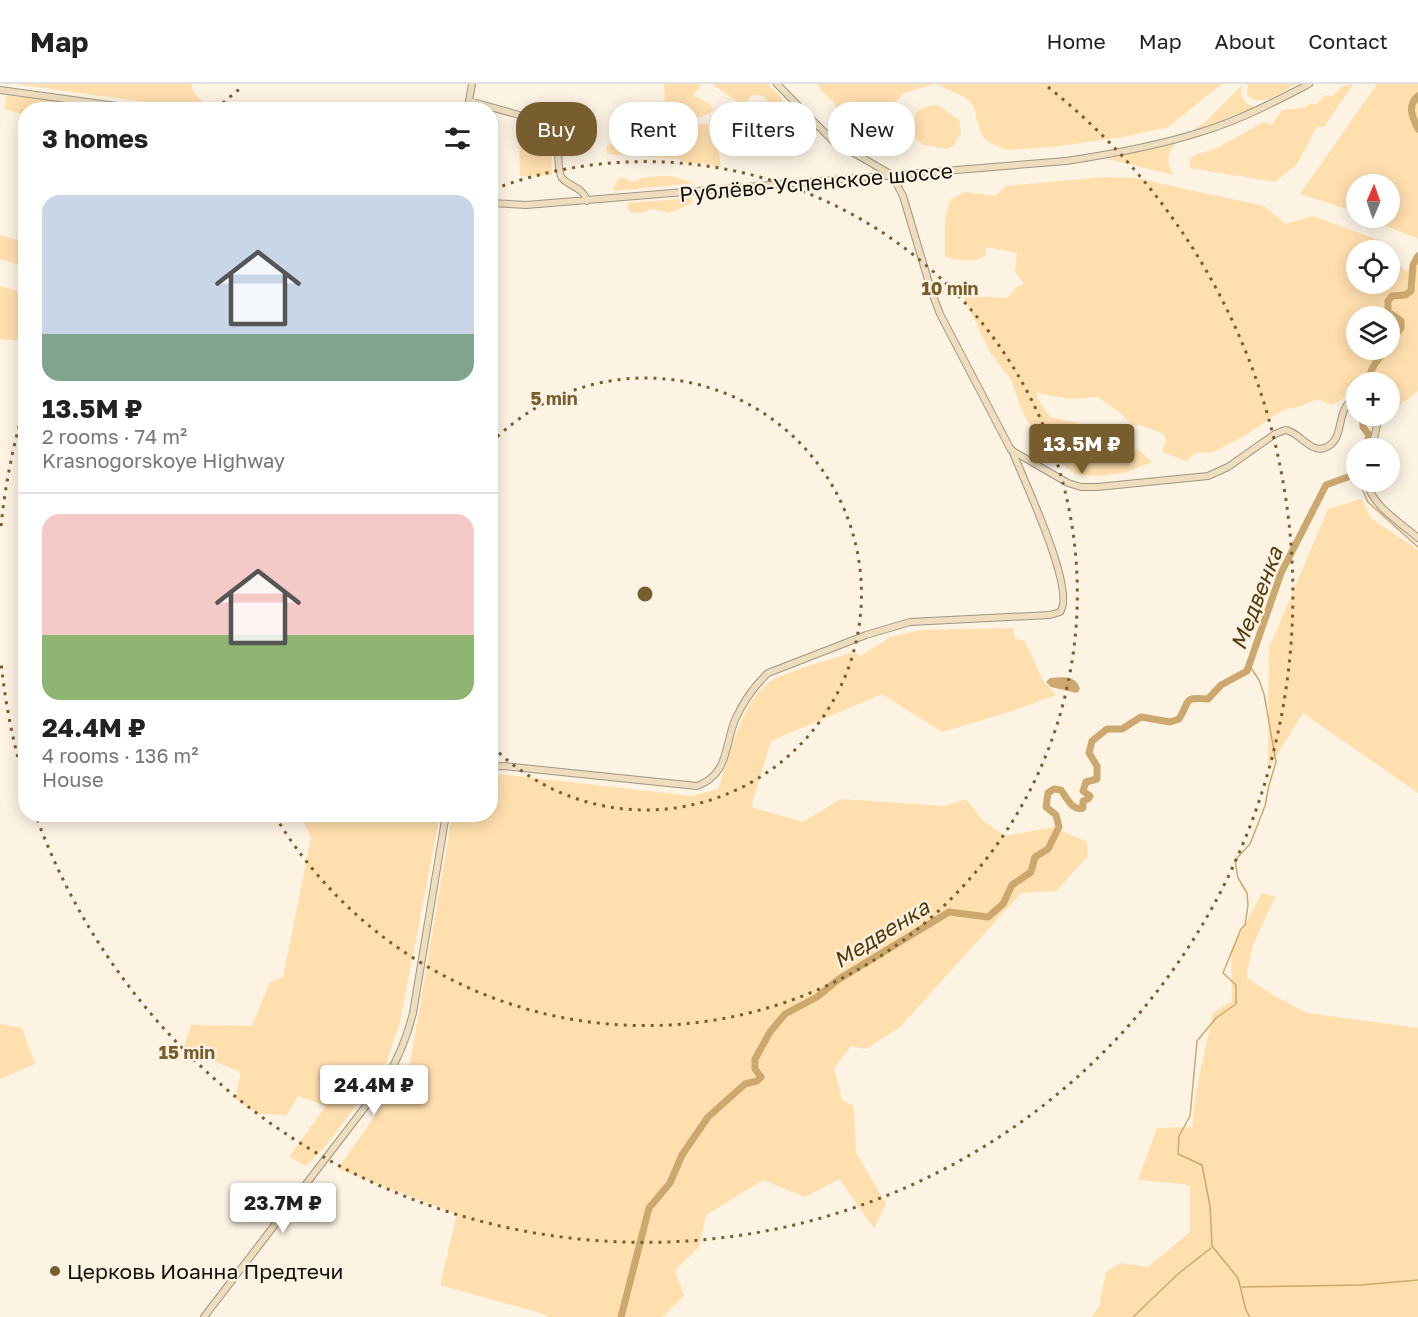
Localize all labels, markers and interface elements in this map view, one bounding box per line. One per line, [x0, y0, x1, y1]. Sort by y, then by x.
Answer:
text: Map [30, 25, 88, 58]
text: Home [1046, 28, 1106, 54]
text: Map [1139, 28, 1182, 54]
text: About [1215, 28, 1275, 54]
text: Contact [1308, 28, 1388, 54]
chip: Buy [516, 102, 597, 156]
chip: Rent [609, 102, 698, 156]
chip: Filters [710, 102, 816, 156]
chip: New [828, 102, 915, 156]
icon: filters [441, 122, 474, 155]
text: 3 homes [42, 123, 148, 154]
street label: Рублёво-Успенское шоссе [678, 157, 954, 207]
north arrow [1346, 174, 1400, 228]
map controls [1346, 174, 1400, 492]
icon: home [204, 234, 312, 342]
button: locate [1346, 240, 1400, 294]
text: 10 min [921, 277, 979, 299]
button: layers [1346, 306, 1400, 360]
button: + [1346, 372, 1400, 426]
text: 5 min [530, 387, 578, 409]
text: 13.5M ₽ [42, 393, 143, 424]
text: 2 rooms · 74 m² [42, 424, 187, 448]
pin: 13.5M ₽ [1027, 424, 1137, 475]
text: 13.5M ₽ [1043, 431, 1121, 455]
button: − [1346, 438, 1400, 492]
text: Krasnogorskoye Highway [42, 448, 285, 472]
water label: Медвенка [1224, 541, 1289, 653]
icon: home [204, 553, 312, 661]
centre of rings [635, 584, 655, 604]
text: 24.4M ₽ [42, 712, 146, 743]
text: 4 rooms · 136 m² [42, 743, 199, 767]
text: House [42, 767, 104, 791]
water label: Медвенка [828, 892, 935, 973]
text: 15 min [159, 1041, 215, 1063]
pin: 24.4M ₽ [319, 1065, 429, 1116]
text: 24.4M ₽ [334, 1072, 414, 1096]
pin: 23.7M ₽ [228, 1183, 338, 1234]
text: 23.7M ₽ [244, 1190, 322, 1214]
place label: Церковь Иоанна Предтечи [67, 1258, 343, 1284]
marker: Церковь Иоанна Предтечи [48, 1264, 62, 1278]

